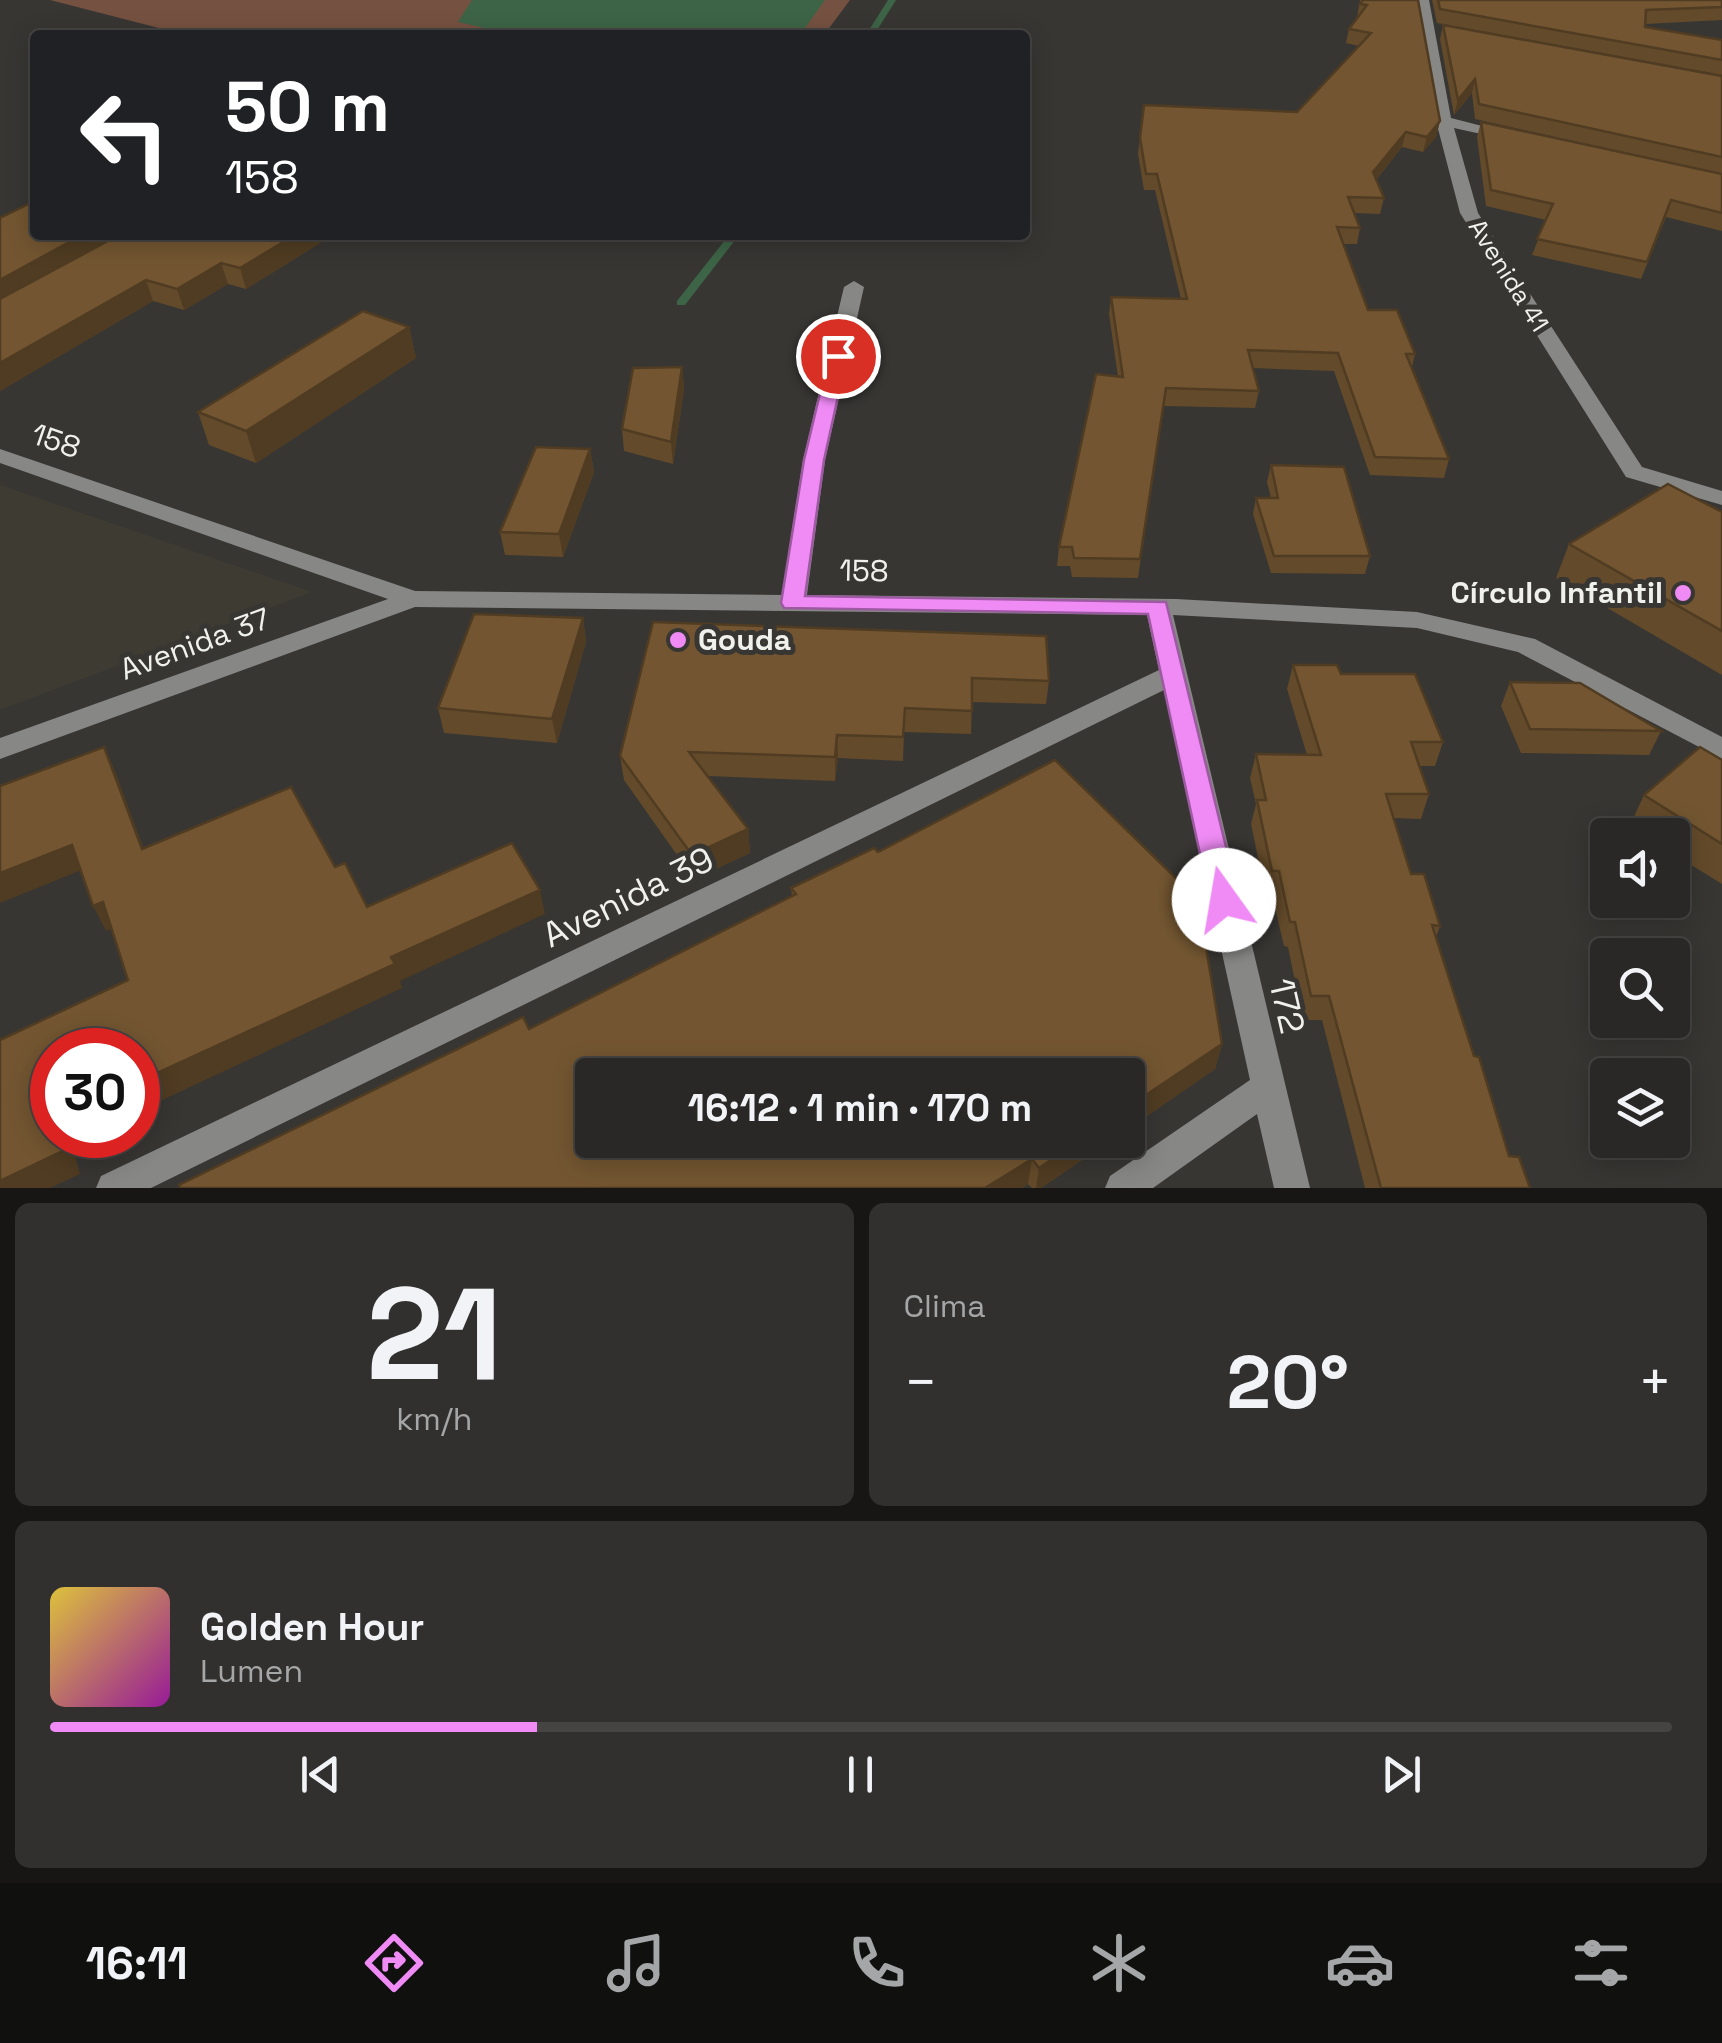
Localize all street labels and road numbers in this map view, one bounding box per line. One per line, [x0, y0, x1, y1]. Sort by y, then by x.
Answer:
street label: Avenida 41 [1462, 213, 1556, 337]
street label: 158 [27, 414, 86, 467]
street label: 158 [839, 551, 889, 590]
street label: Avenida 37 [115, 598, 275, 689]
street label: Avenida 39 [535, 837, 721, 957]
street label: 172 [1259, 974, 1315, 1038]

